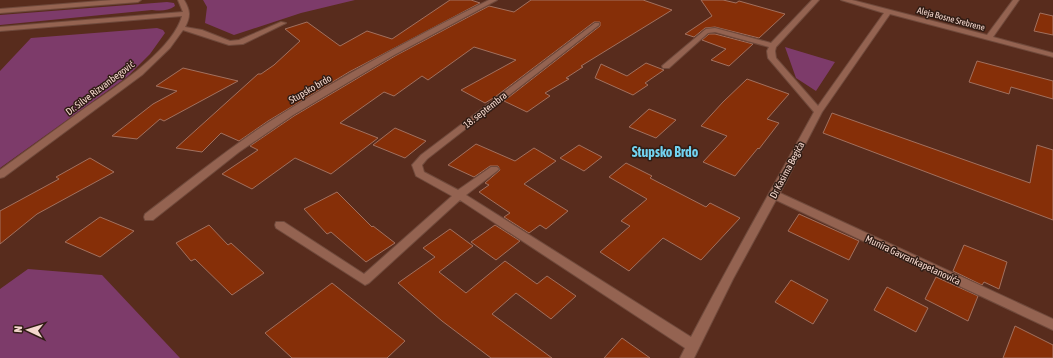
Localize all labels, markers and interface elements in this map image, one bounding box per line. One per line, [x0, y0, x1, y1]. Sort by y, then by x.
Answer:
street label: Aleja Bosne Srebrene [916, 5, 986, 33]
street label: Dr. Silve Rizvanbegović [64, 59, 137, 117]
street label: Stupsko brdo [287, 72, 334, 106]
street label: 18. septembra [461, 89, 509, 130]
street label: Dr Kasima Begića [767, 140, 807, 200]
district label: Stupsko Brdo [632, 144, 699, 160]
street label: Munira Gavrankapetanovića [864, 233, 963, 287]
north arrow [8, 310, 48, 350]
text: N [12, 326, 24, 333]

